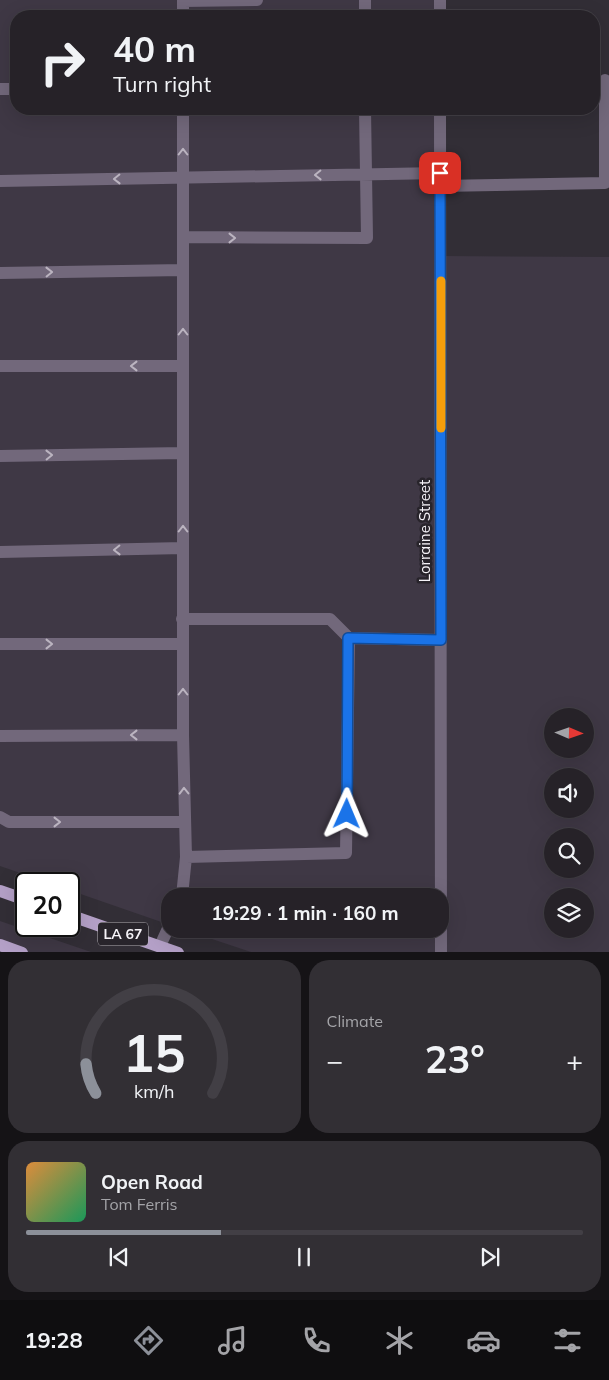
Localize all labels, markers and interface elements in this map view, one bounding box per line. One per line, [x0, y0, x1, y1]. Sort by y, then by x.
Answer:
text: 40 m [113, 27, 196, 71]
icon: right [30, 30, 95, 95]
text: Turn right [113, 70, 211, 98]
one-way arrow [178, 147, 188, 155]
pin [419, 152, 461, 194]
icon: arrive [426, 159, 454, 187]
one-way arrow [313, 170, 321, 180]
one-way arrow [113, 174, 120, 184]
one-way arrow [228, 233, 236, 243]
one-way arrow [45, 267, 53, 278]
one-way arrow [178, 327, 188, 335]
one-way arrow [130, 361, 138, 371]
one-way arrow [45, 450, 53, 461]
street label: Lorraine Street [415, 480, 434, 582]
one-way arrow [178, 525, 188, 532]
one-way arrow [112, 544, 120, 555]
one-way arrow [45, 639, 53, 649]
one-way arrow [178, 687, 188, 695]
north arrow [544, 708, 594, 758]
map controls [544, 708, 594, 938]
one-way arrow [130, 730, 138, 740]
button: sound [544, 768, 594, 818]
one-way arrow [179, 787, 189, 794]
position arrow [320, 787, 372, 839]
one-way arrow [54, 817, 62, 827]
button: search [544, 828, 594, 878]
speed limit sign: 20 [15, 872, 80, 937]
button: layers [544, 888, 594, 938]
text: 19:29 · 1 min · 160 m [211, 901, 399, 925]
road number: LA 67 [98, 922, 148, 946]
text: Climate [327, 1011, 383, 1031]
text: 15 [123, 1020, 185, 1085]
text: 23° [425, 1035, 485, 1083]
text: − [327, 1043, 343, 1078]
text: + [566, 1043, 583, 1078]
text: km/h [134, 1080, 174, 1102]
text: Open Road [101, 1170, 203, 1194]
text: Tom Ferris [101, 1194, 178, 1214]
icon: previous [105, 1243, 133, 1271]
icon: pause [290, 1243, 318, 1271]
icon: next [476, 1243, 504, 1271]
icon: directions [131, 1323, 166, 1358]
icon: music [215, 1323, 250, 1358]
icon: phone [299, 1323, 334, 1358]
icon: climate [382, 1323, 417, 1358]
icon: car [466, 1323, 501, 1358]
icon: filters [550, 1323, 585, 1358]
text: 19:28 [24, 1326, 83, 1354]

